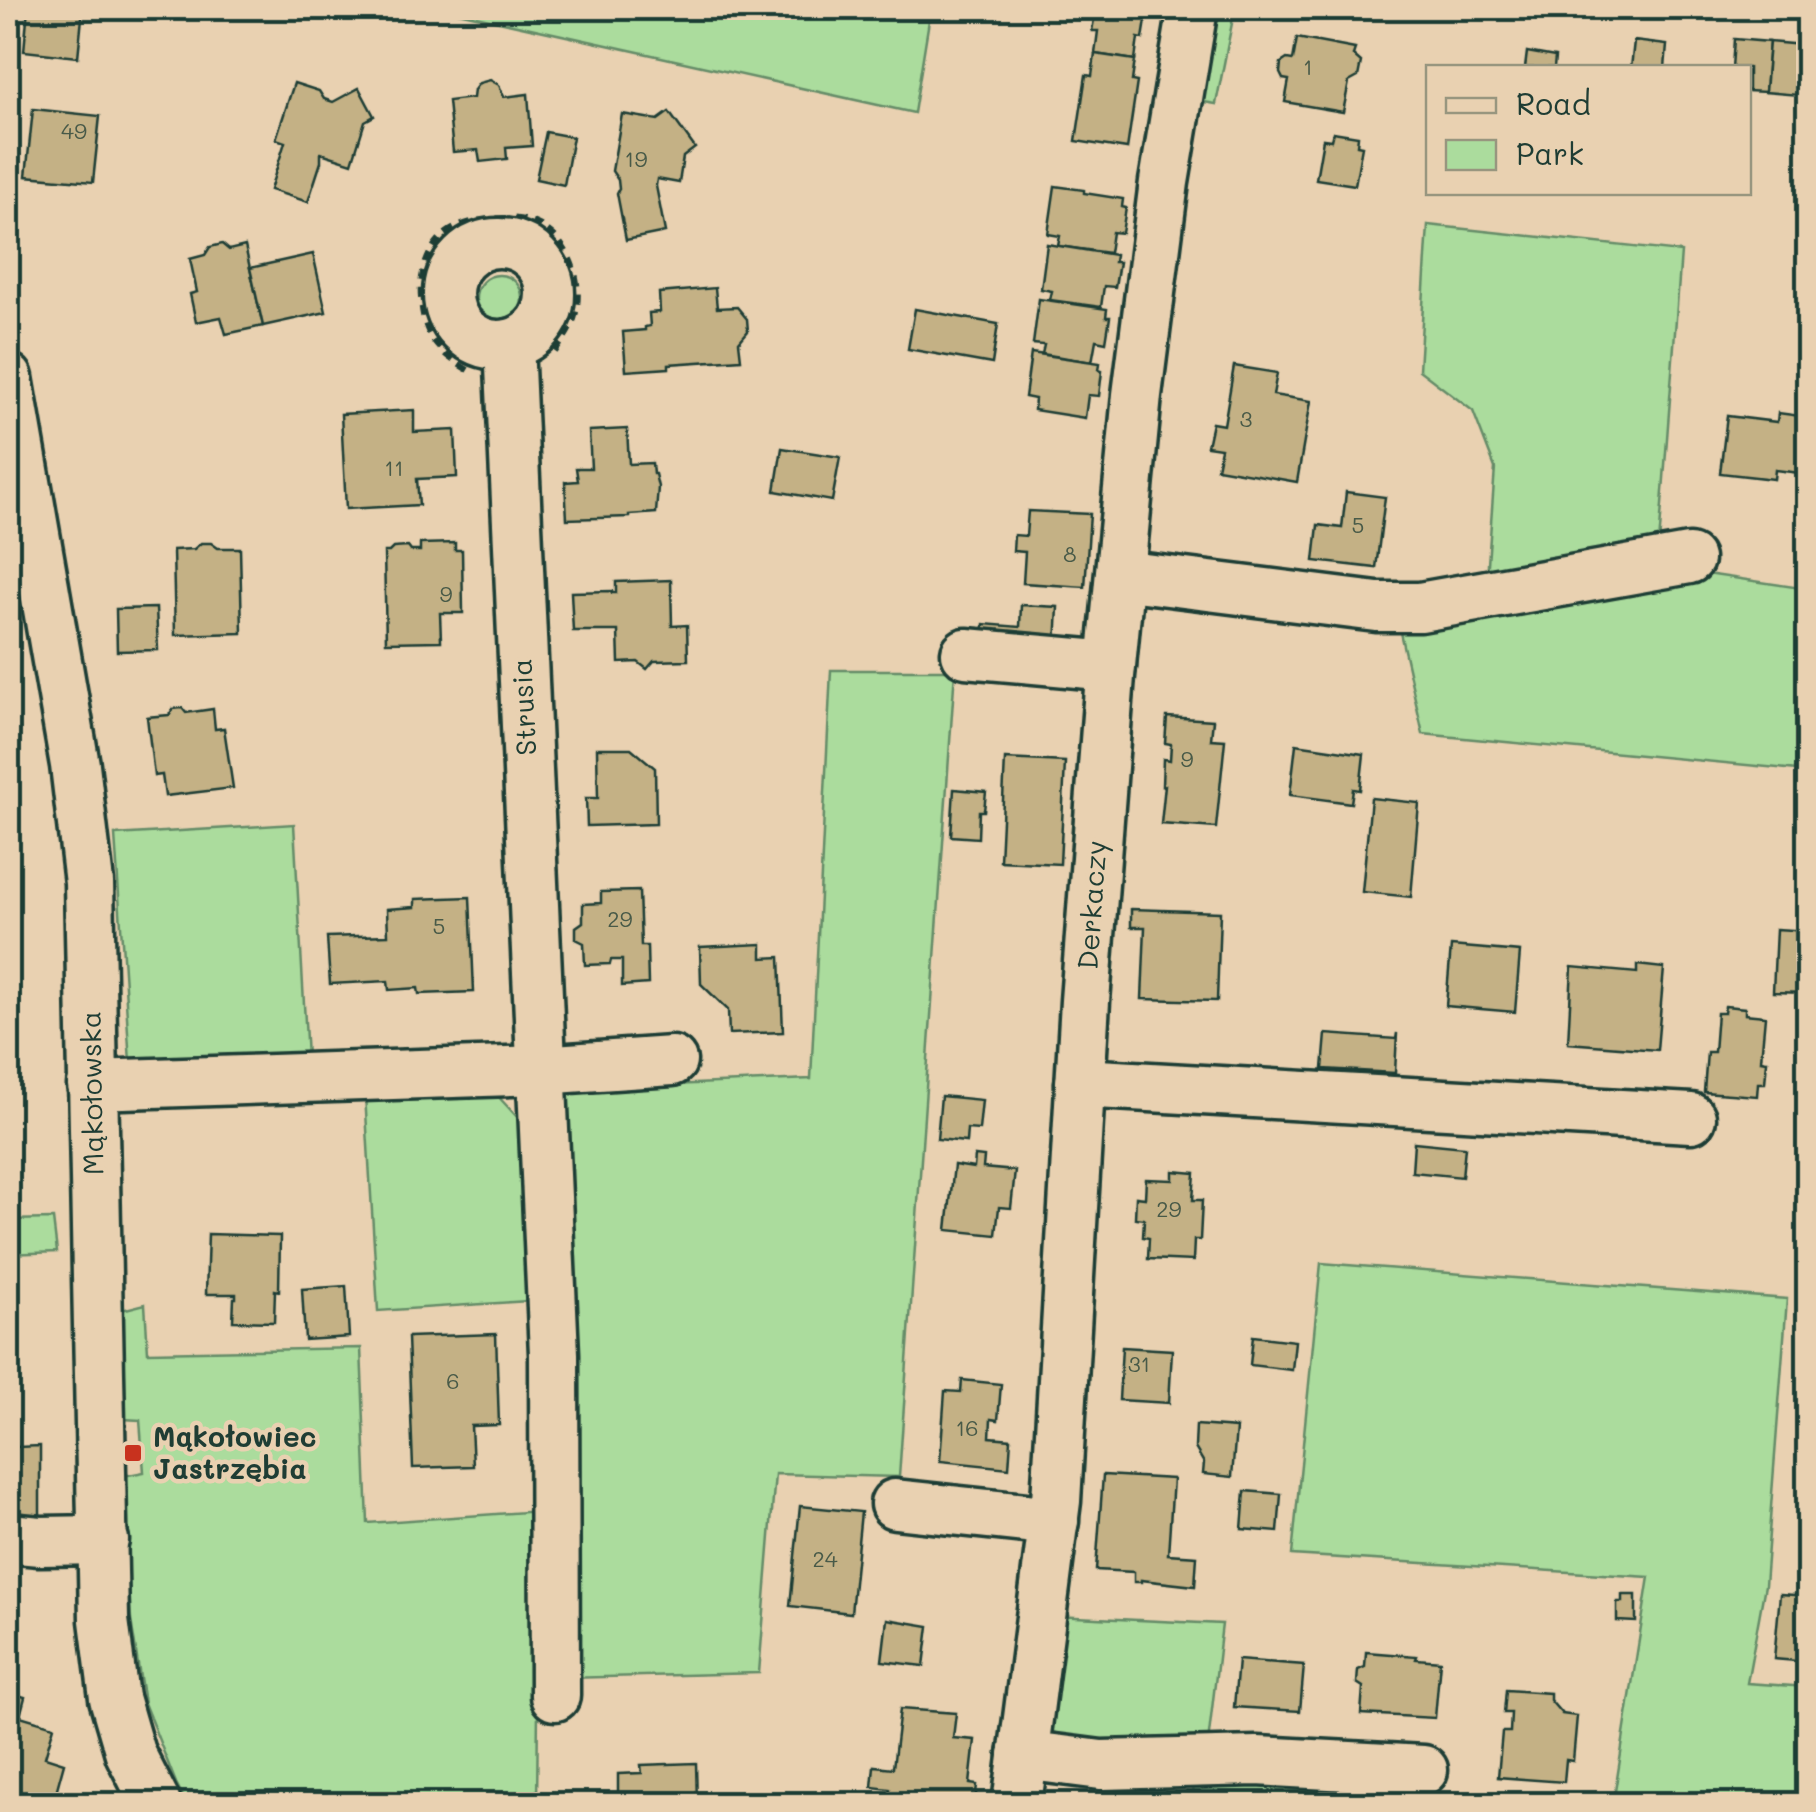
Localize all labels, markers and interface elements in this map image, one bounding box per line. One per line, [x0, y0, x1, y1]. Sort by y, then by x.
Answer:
house number: 1 [1303, 52, 1313, 81]
legend [1426, 65, 1751, 195]
text: Road [1516, 83, 1591, 123]
house number: 49 [61, 116, 87, 145]
text: Park [1516, 133, 1584, 173]
house number: 19 [625, 144, 647, 173]
house number: 3 [1240, 404, 1253, 433]
house number: 11 [384, 453, 404, 482]
house number: 5 [1352, 510, 1364, 539]
house number: 8 [1063, 539, 1077, 568]
house number: 9 [439, 579, 453, 608]
street label: Strusia [502, 658, 544, 756]
house number: 9 [1180, 744, 1194, 773]
street label: Derkaczy [1069, 839, 1113, 971]
house number: 29 [607, 904, 633, 933]
house number: 5 [433, 911, 445, 940]
street label: Mąkołowska [72, 1011, 110, 1175]
house number: 29 [1156, 1194, 1182, 1223]
house number: 31 [1128, 1349, 1150, 1378]
house number: 6 [446, 1366, 460, 1395]
house number: 16 [955, 1413, 979, 1442]
place label: Mąkołowiec Jastrzębia [153, 1418, 316, 1486]
marker: Mąkołowiec Jastrzębia [122, 1442, 144, 1464]
house number: 24 [812, 1544, 838, 1573]

